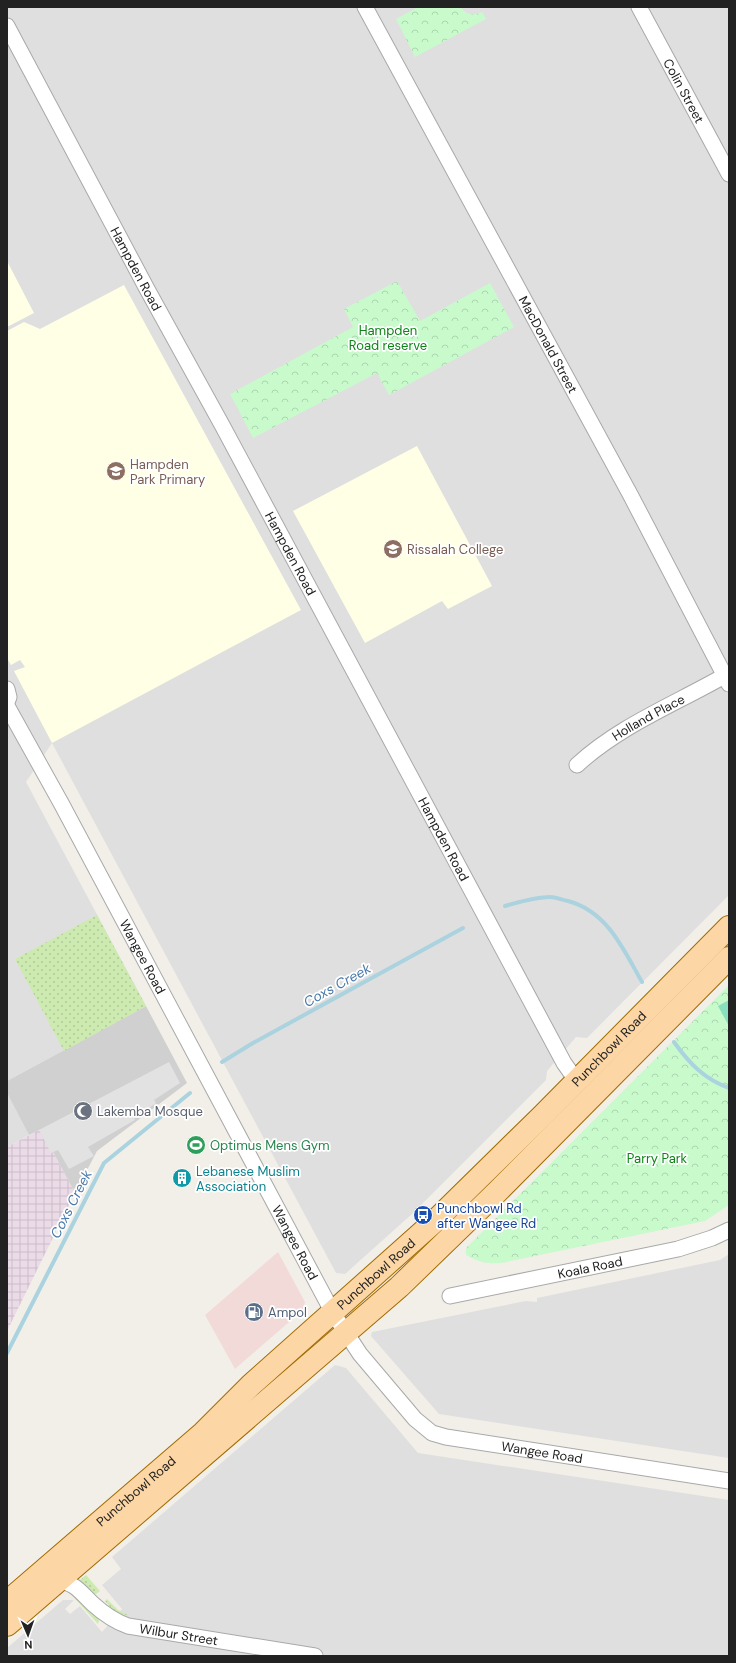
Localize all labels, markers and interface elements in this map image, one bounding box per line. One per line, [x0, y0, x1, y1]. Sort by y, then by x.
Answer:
street label: Colin Street [659, 56, 708, 126]
street label: Hampden Road [107, 224, 165, 314]
street label: MacDonald Street [515, 293, 581, 396]
park label: Hampden Road reserve [349, 322, 427, 354]
place label: Hampden Park Primary [130, 456, 205, 488]
school or university icon: Hampden Park Primary [105, 460, 127, 482]
street label: Hampden Road [261, 509, 320, 598]
school or university icon: Rissalah College [382, 538, 404, 560]
place label: Rissalah College [407, 541, 503, 558]
street label: Holland Place [609, 691, 688, 745]
street label: Hampden Road [414, 794, 473, 884]
street label: Wangee Road [116, 917, 169, 997]
water label: Coxs Creek [300, 959, 375, 1011]
street label: Punchbowl Road [568, 1007, 650, 1090]
mosque icon: Lakemba Mosque [72, 1100, 94, 1122]
place label: Lakemba Mosque [97, 1103, 203, 1120]
sports icon: Optimus Mens Gym [185, 1134, 207, 1156]
place label: Optimus Mens Gym [210, 1137, 330, 1154]
park label: Parry Park [627, 1150, 688, 1167]
place label: Lebanese Muslim Association [196, 1163, 300, 1195]
water label: Coxs Creek [46, 1166, 96, 1241]
building icon: Lebanese Muslim Association [171, 1167, 193, 1189]
place label: Punchbowl Rd after Wangee Rd [437, 1200, 536, 1232]
street label: Wangee Road [268, 1202, 322, 1283]
bus stop icon: Punchbowl Rd after Wangee Rd [412, 1204, 434, 1226]
street label: Punchbowl Road [333, 1235, 419, 1314]
street label: Koala Road [556, 1253, 624, 1283]
fuel station icon: Ampol [243, 1301, 265, 1323]
place label: Ampol [268, 1304, 307, 1321]
street label: Wangee Road [500, 1438, 584, 1467]
street label: Punchbowl Road [93, 1452, 179, 1530]
north arrow [8, 1615, 48, 1655]
street label: Wilbur Street [138, 1620, 219, 1649]
text: N [24, 1638, 33, 1652]

